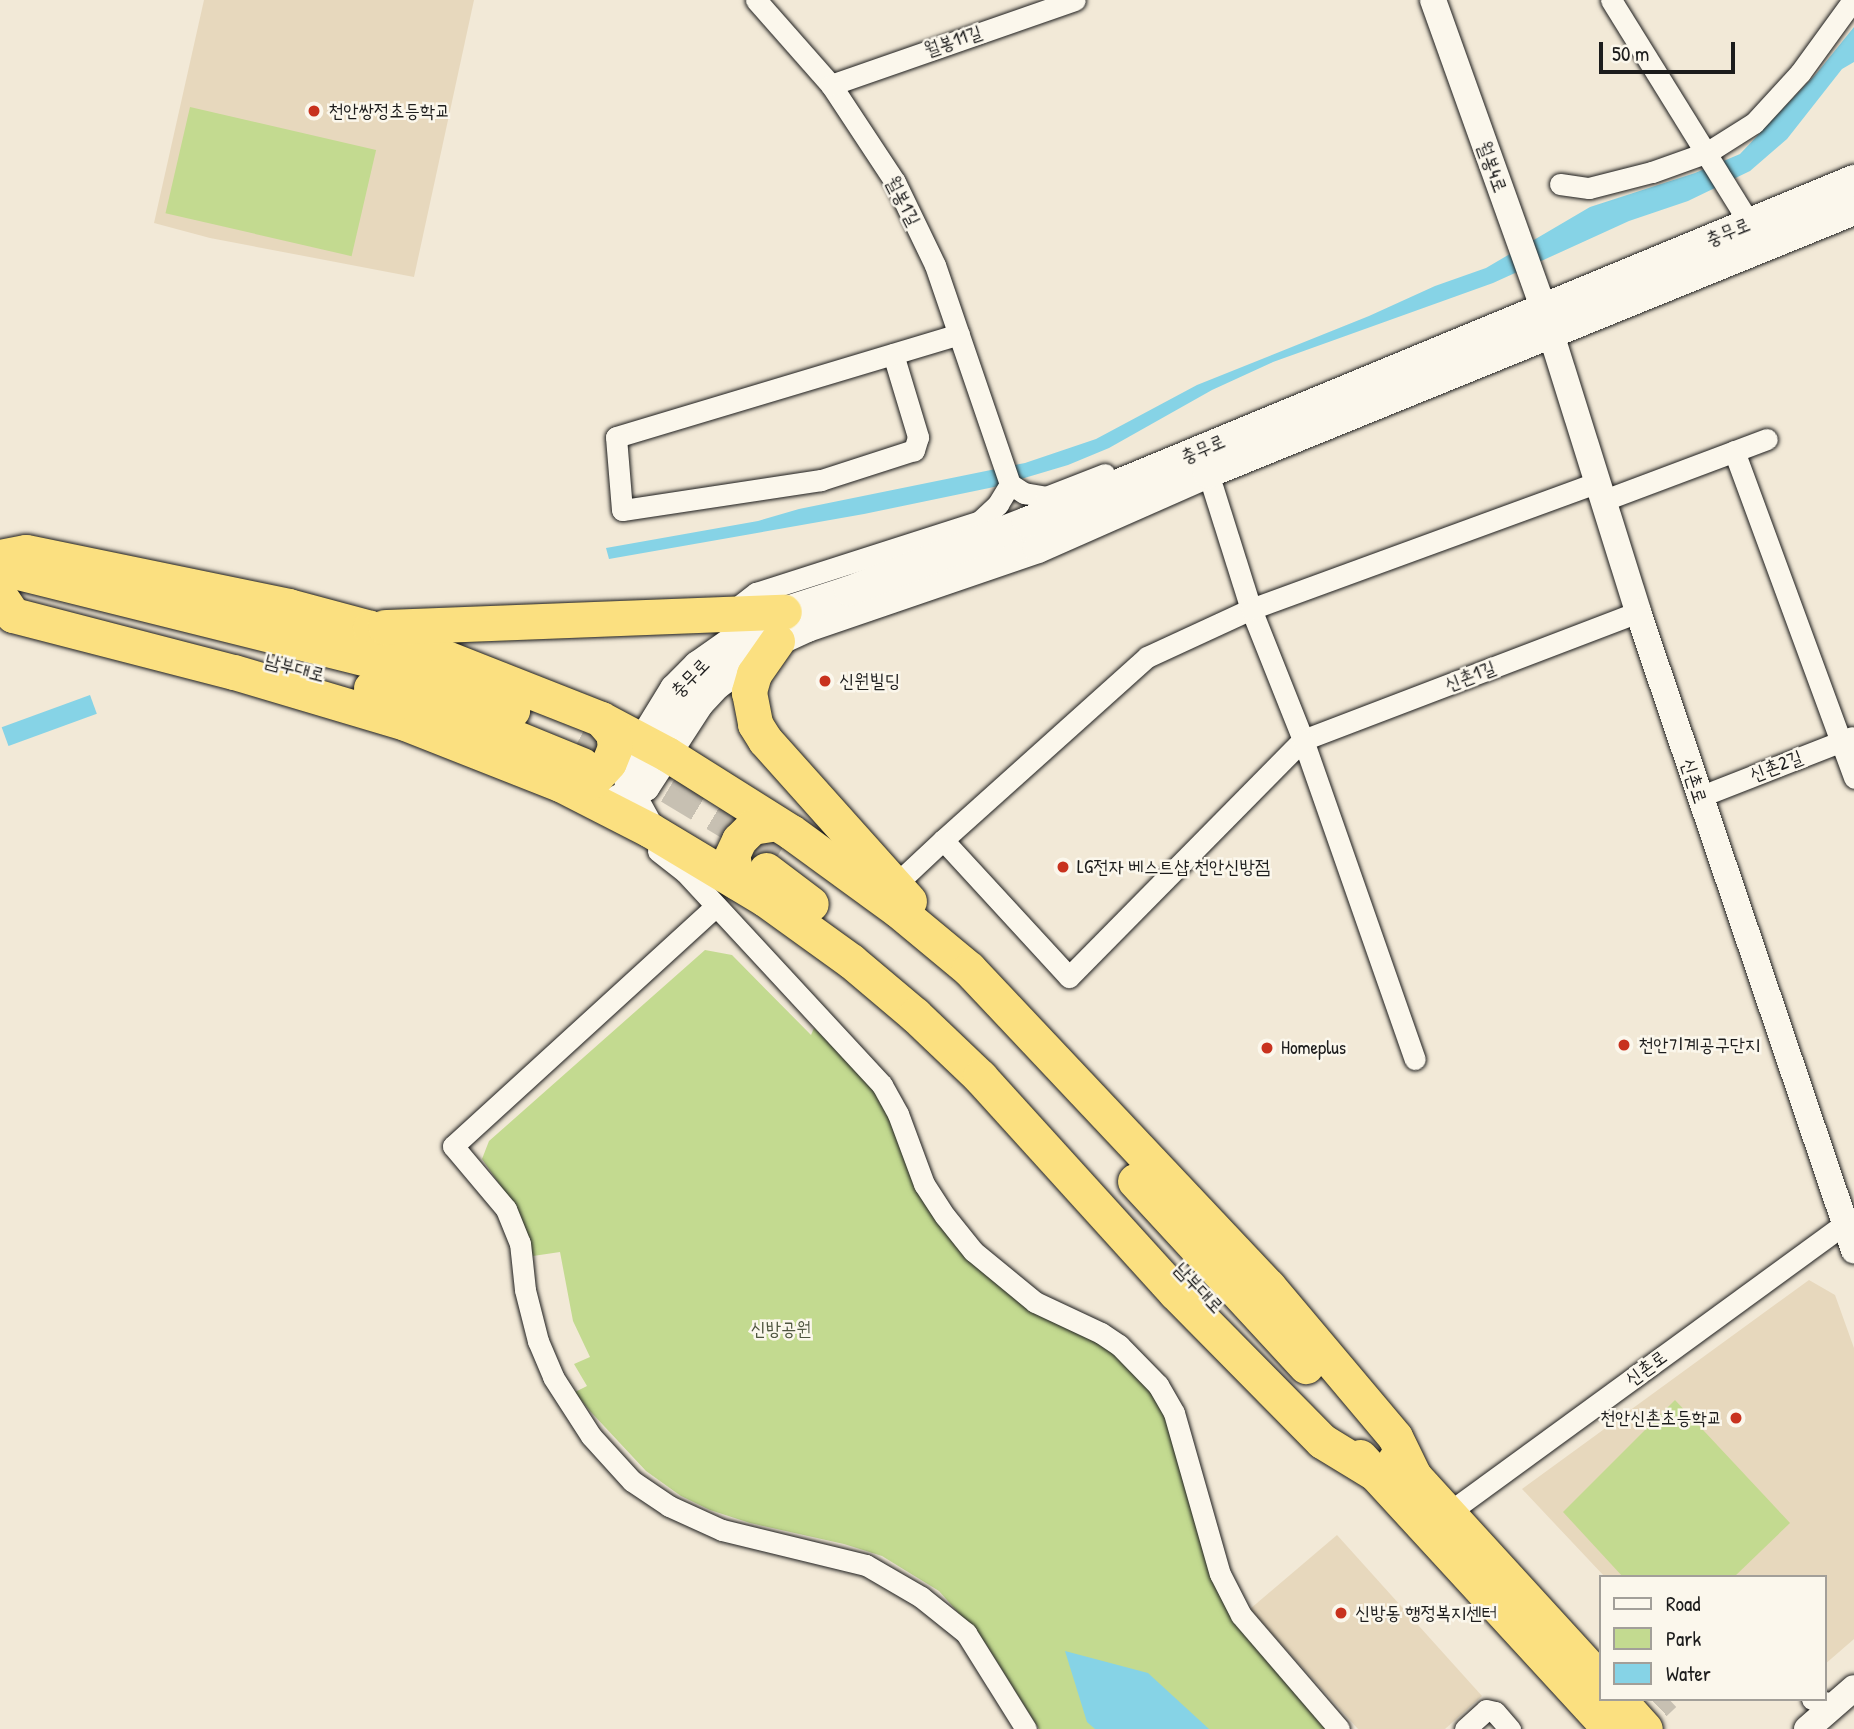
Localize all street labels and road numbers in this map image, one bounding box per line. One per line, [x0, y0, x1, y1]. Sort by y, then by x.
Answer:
street label: 월봉11길 [921, 21, 985, 61]
street label: 월봉4로 [1472, 138, 1512, 196]
street label: 월봉1길 [881, 172, 925, 230]
street label: 충무로 [1702, 213, 1754, 251]
street label: 충무로 [1177, 430, 1229, 468]
street label: 남부대로 [263, 649, 327, 687]
street label: 충무로 [666, 654, 714, 702]
street label: 신촌1길 [1441, 656, 1499, 696]
street label: 신촌2길 [1746, 746, 1806, 786]
street label: 신촌로 [1676, 756, 1712, 806]
street label: 남부대로 [1170, 1258, 1228, 1318]
street label: 신촌로 [1621, 1345, 1671, 1391]

